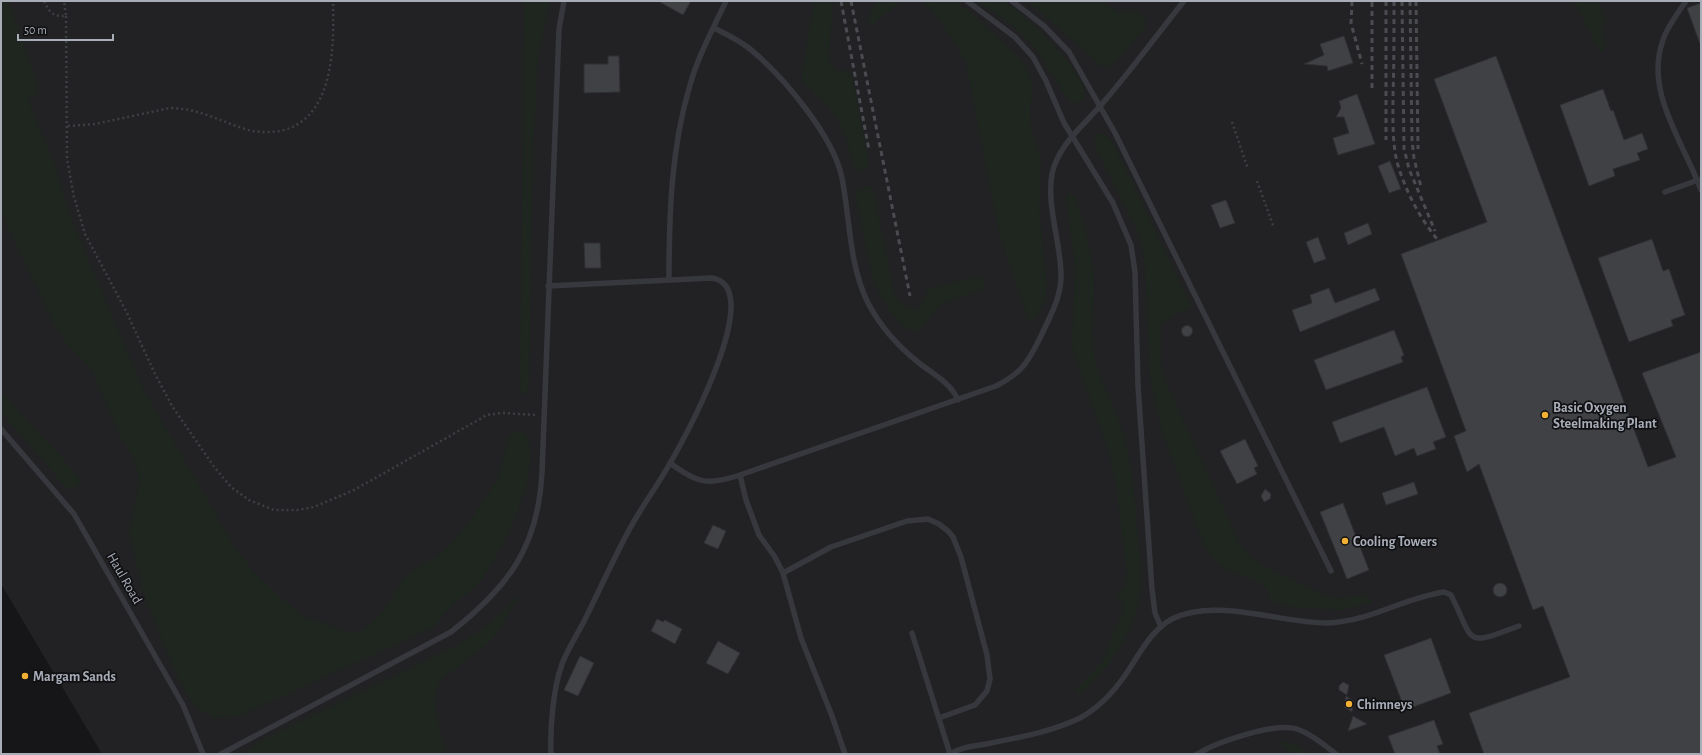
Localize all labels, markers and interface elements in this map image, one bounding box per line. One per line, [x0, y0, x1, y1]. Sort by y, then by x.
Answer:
scale bar [18, 16, 113, 42]
text: 50 m [24, 24, 47, 36]
place label: Basic Oxygen Steelmaking Plant [1553, 401, 1657, 431]
marker: Basic Oxygen Steelmaking Plant [1540, 410, 1550, 420]
place label: Cooling Towers [1353, 535, 1437, 549]
marker: Cooling Towers [1340, 536, 1350, 546]
street label: Haul Road [104, 551, 144, 606]
place label: Margam Sands [33, 670, 116, 684]
marker: Margam Sands [20, 671, 30, 681]
place label: Chimneys [1357, 698, 1412, 712]
marker: Chimneys [1344, 699, 1354, 709]

